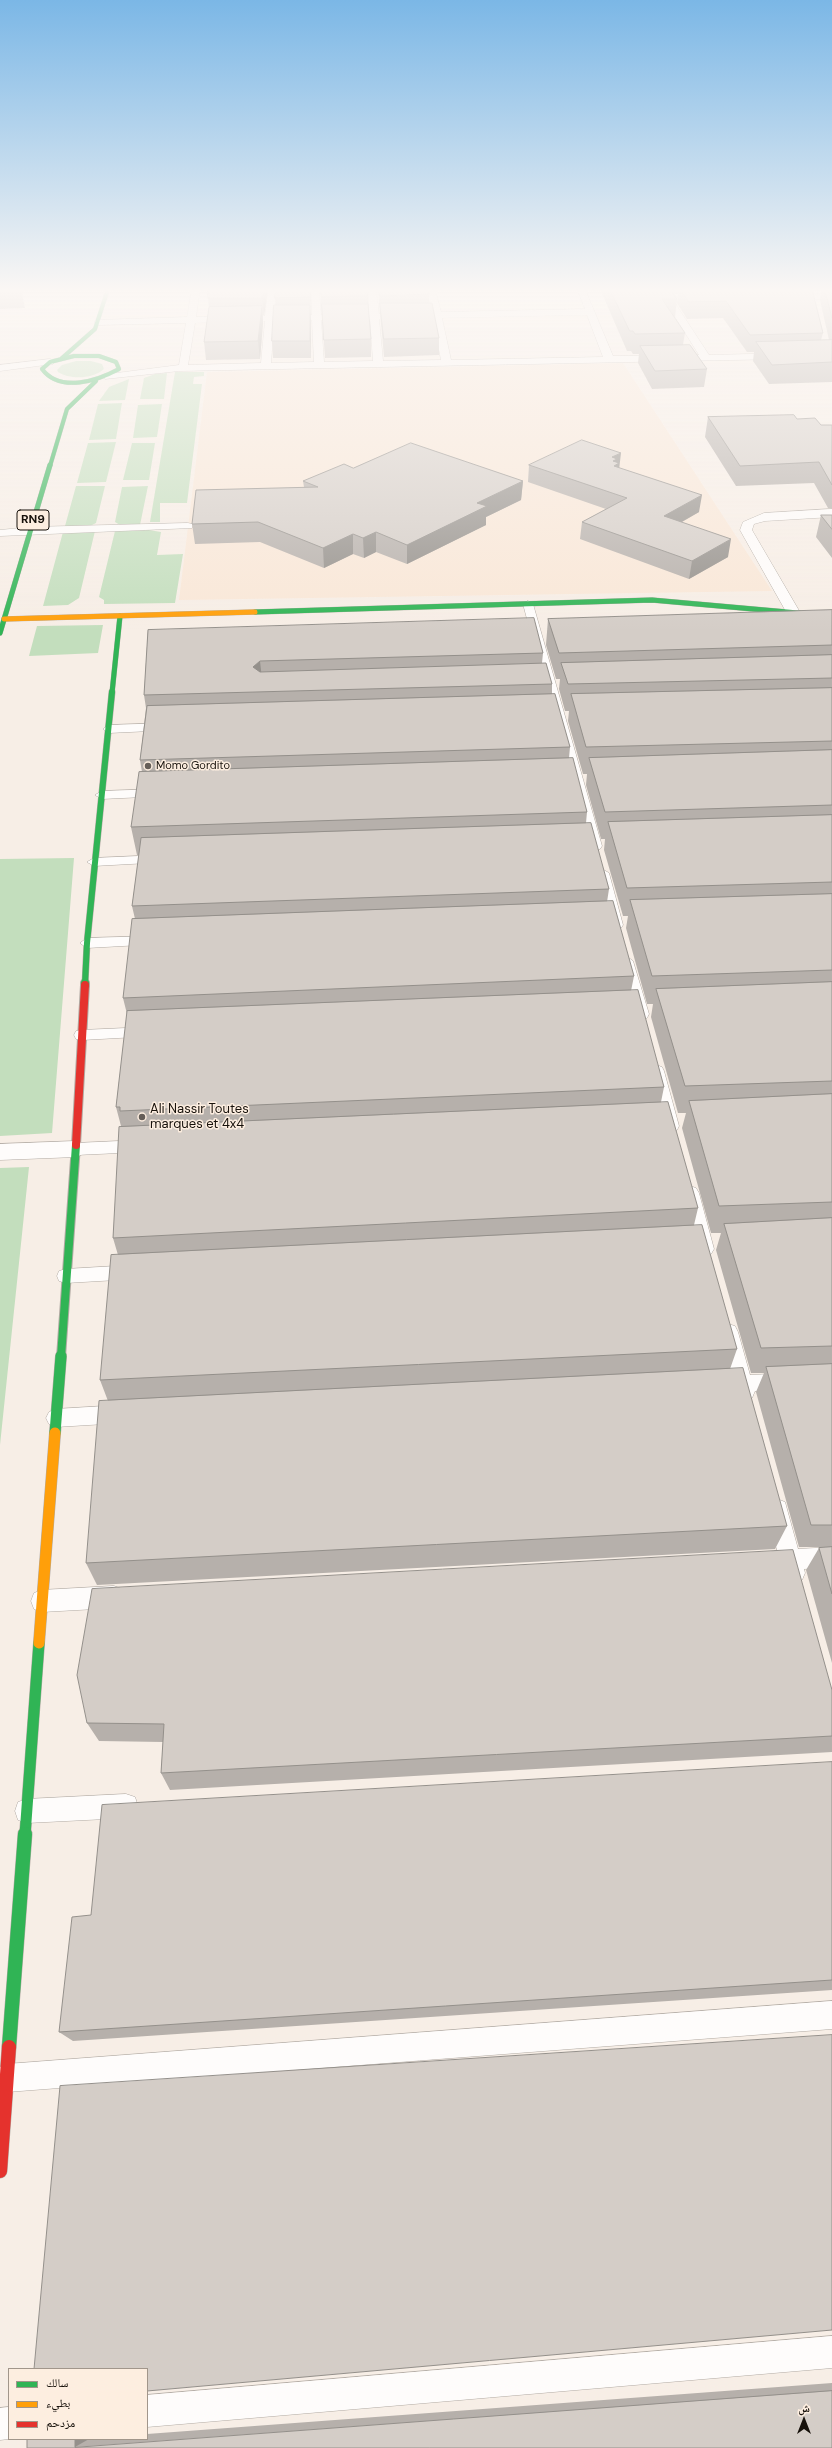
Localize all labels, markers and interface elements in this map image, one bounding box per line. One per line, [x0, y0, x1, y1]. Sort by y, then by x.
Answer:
road number: RN9 [17, 510, 49, 530]
place label: Momo Gordito [156, 759, 230, 773]
marker: Momo Gordito [143, 761, 153, 771]
place label: Ali Nassir Toutes marques et 4x4 [150, 1102, 249, 1133]
marker: Ali Nassir Toutes marques et 4x4 [137, 1112, 147, 1122]
legend [8, 2368, 148, 2440]
text: سالك [46, 2375, 68, 2391]
text: بطيء [46, 2395, 70, 2411]
north arrow [784, 2400, 824, 2440]
text: ش [798, 2401, 810, 2415]
text: مزدحم [46, 2415, 75, 2431]

